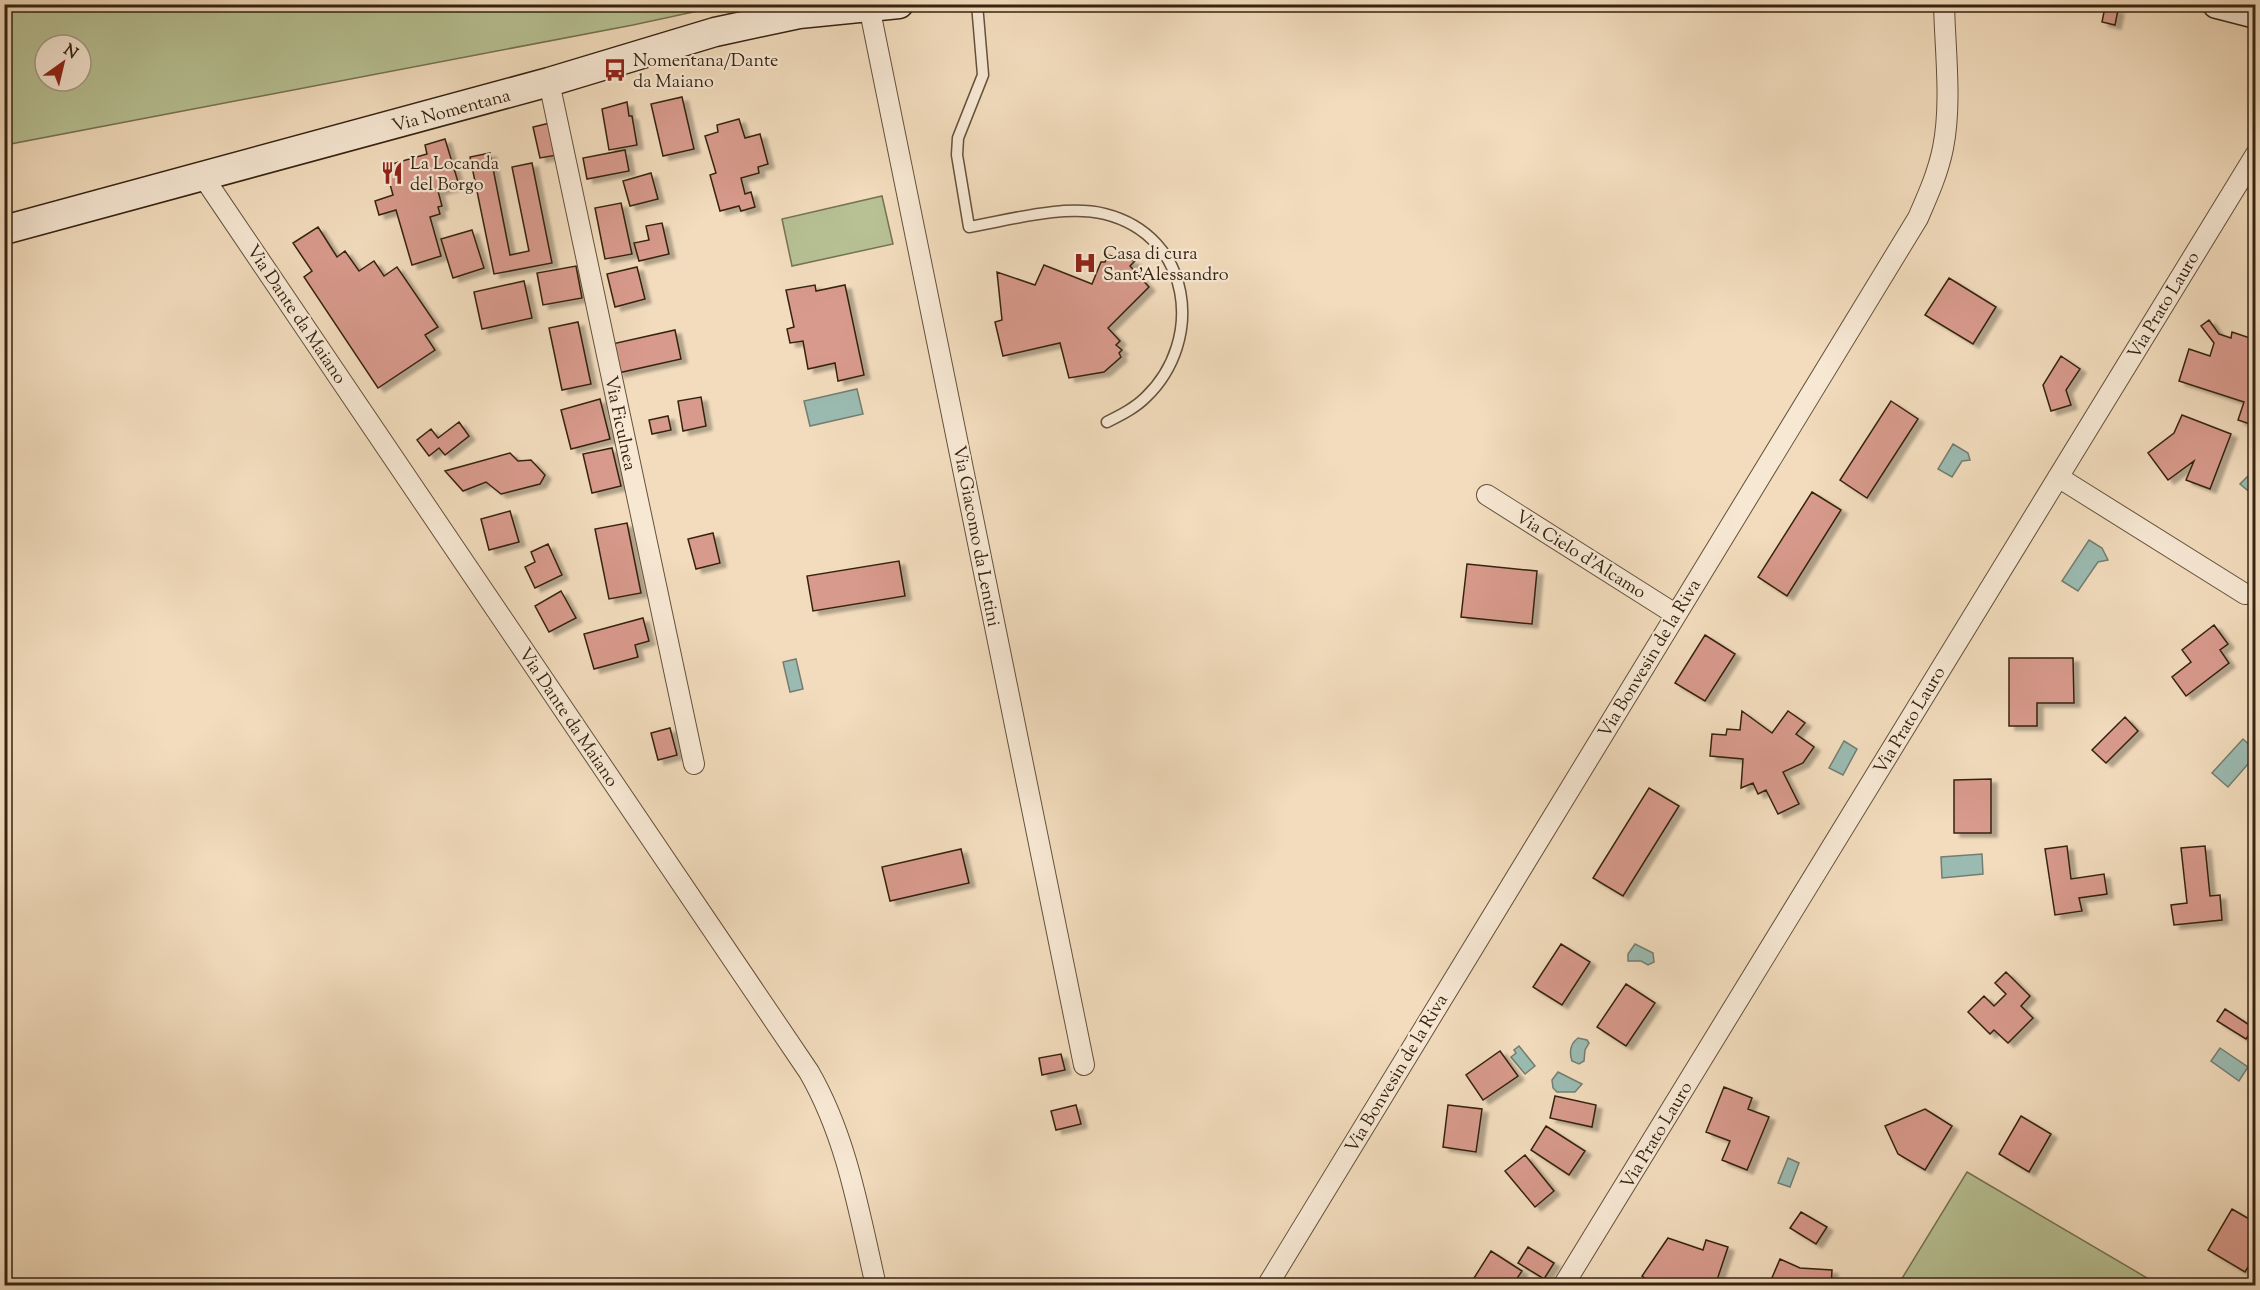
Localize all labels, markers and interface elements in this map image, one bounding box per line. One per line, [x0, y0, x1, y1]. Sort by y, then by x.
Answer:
north arrow [33, 33, 93, 93]
text: N [58, 40, 82, 66]
place label: Nomentana/Dante da Maiano [633, 49, 778, 96]
bus stop icon: Nomentana/Dante da Maiano [602, 57, 628, 83]
street label: Via Nomentana [389, 84, 514, 140]
place label: La Locanda del Borgo [410, 152, 499, 199]
restaurant icon: La Locanda del Borgo [379, 160, 405, 186]
street label: Via Dante da Maiano [239, 240, 352, 390]
place label: Casa di cura Sant'Alessandro [1103, 242, 1229, 289]
street label: Via Prato Lauro [2122, 247, 2207, 365]
hospital icon: Casa di cura Sant'Alessandro [1072, 250, 1098, 276]
street label: Via Ficulnea [596, 374, 642, 473]
street label: Via Giacomo da Lentini [945, 444, 1005, 629]
street label: Via Cielo d'Alcamo [1509, 505, 1651, 607]
street label: Via Bonvesin de la Riva [1593, 575, 1708, 743]
street label: Via Dante da Maiano [511, 643, 624, 793]
street label: Via Prato Lauro [1868, 662, 1953, 780]
street label: Via Bonvesin de la Riva [1340, 990, 1455, 1158]
street label: Via Prato Lauro [1615, 1077, 1700, 1195]

